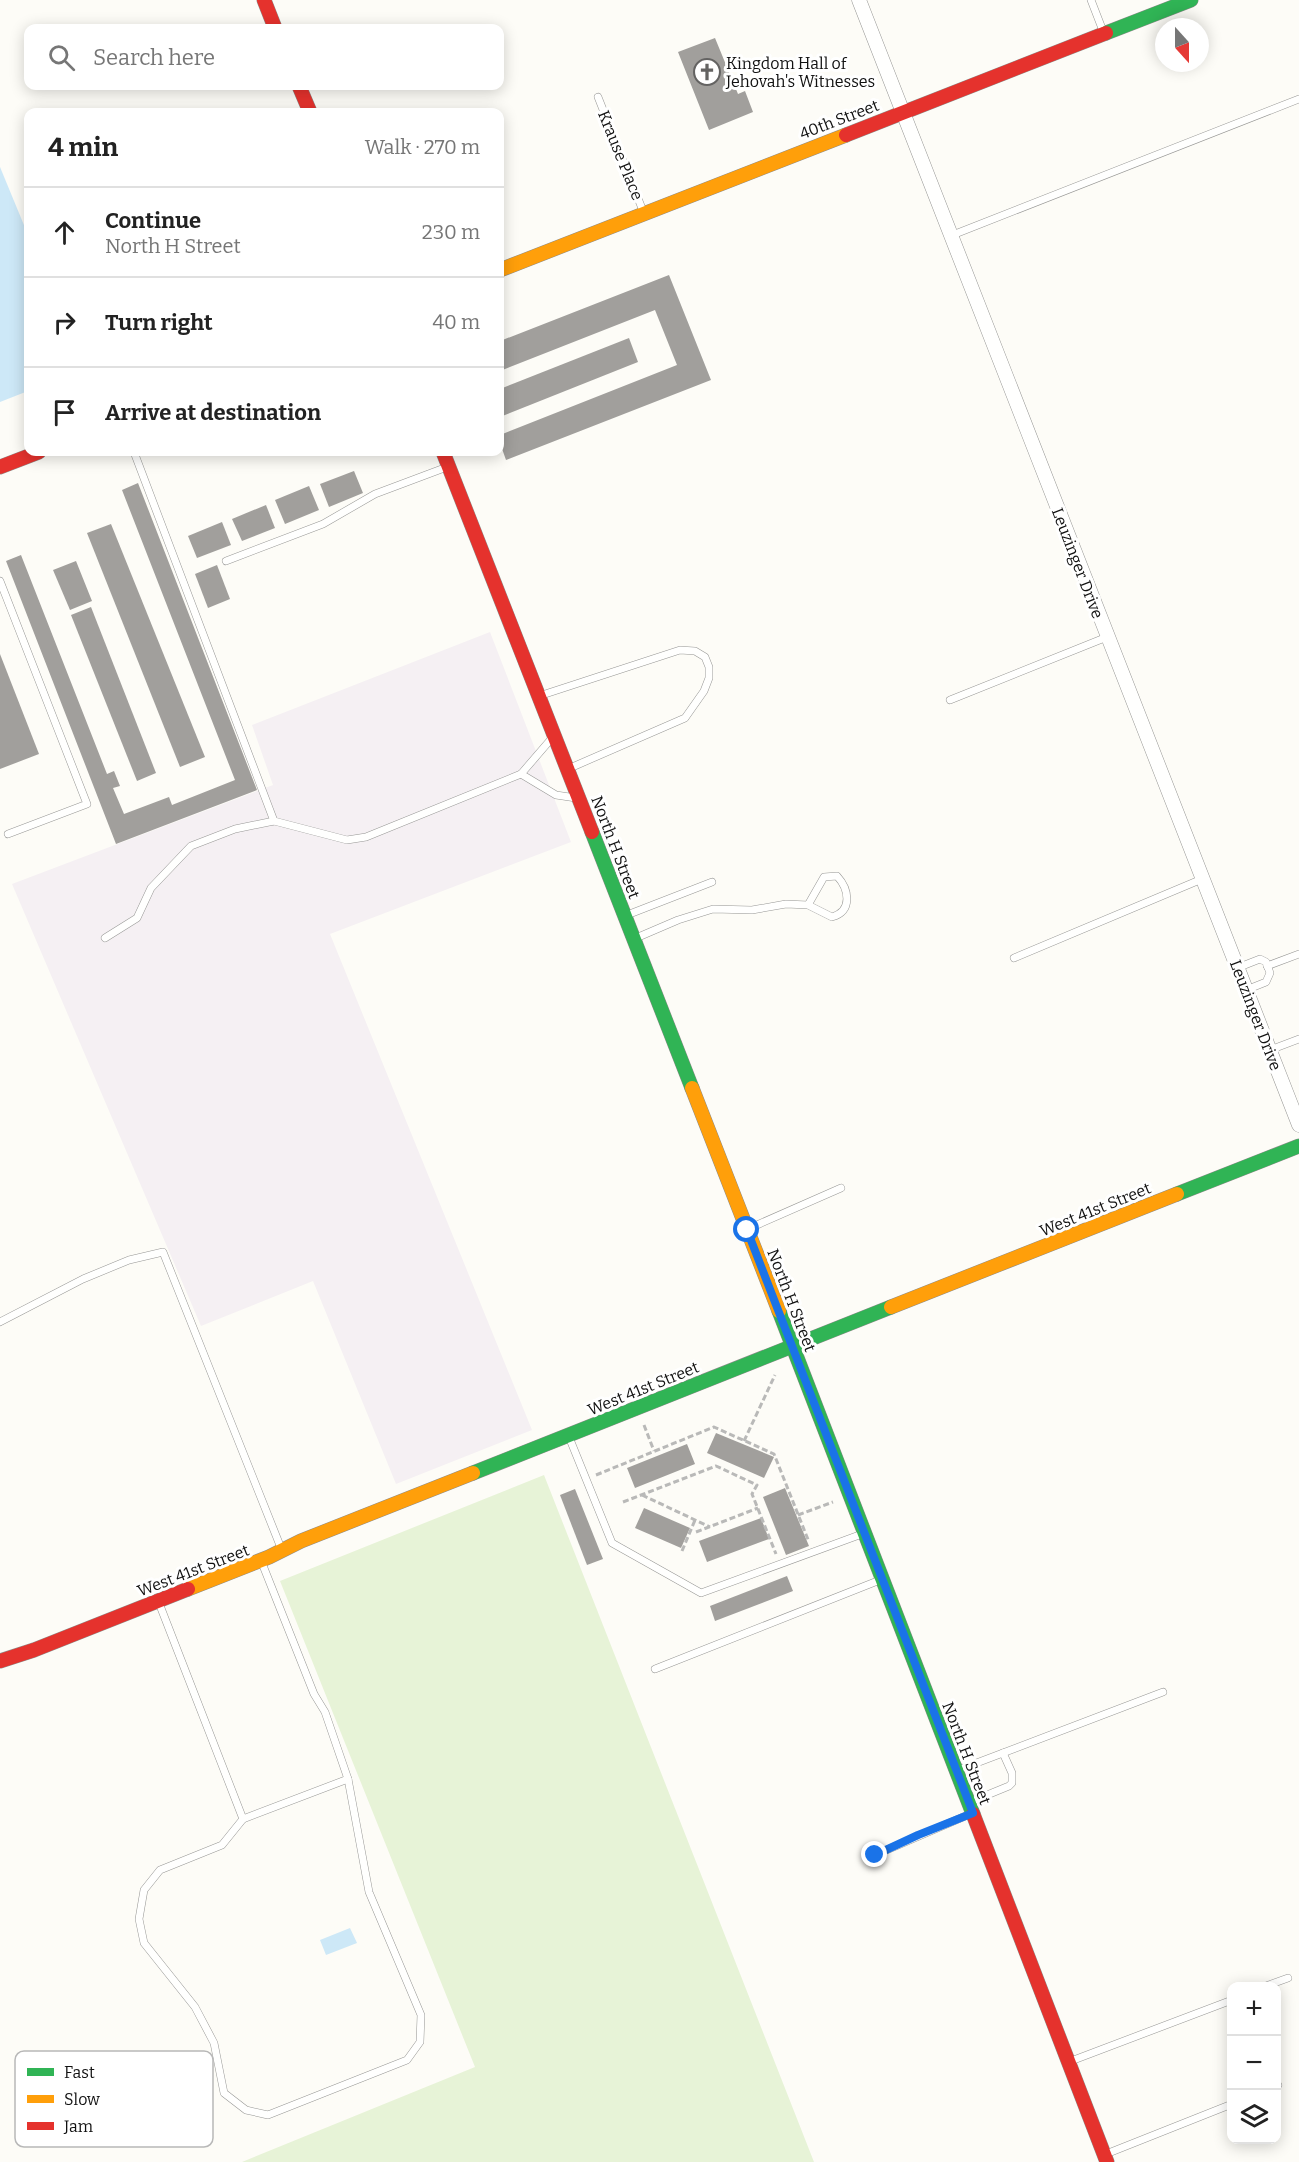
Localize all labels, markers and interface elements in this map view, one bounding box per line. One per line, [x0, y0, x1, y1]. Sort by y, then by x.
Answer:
north arrow [1155, 18, 1209, 72]
search box [24, 24, 504, 90]
icon: search [45, 41, 78, 74]
text: Search here [93, 44, 215, 71]
place label: Kingdom Hall of Jehovah's Witnesses [725, 54, 875, 91]
church icon: Kingdom Hall of Jehovah's Witnesses [692, 57, 722, 87]
street label: 40th Street [797, 96, 882, 143]
street label: Krause Place [594, 108, 647, 203]
text: 4 min [48, 132, 118, 163]
text: Walk · 270 m [365, 135, 480, 159]
text: Continue [105, 207, 201, 234]
icon: ahead [48, 216, 81, 249]
text: 230 m [422, 220, 480, 244]
text: North H Street [105, 234, 241, 258]
icon: right [48, 306, 81, 339]
text: Turn right [105, 309, 213, 336]
text: 40 m [432, 310, 480, 334]
icon: arrive [48, 396, 81, 429]
text: Arrive at destination [105, 399, 321, 426]
street label: Leuzinger Drive [1048, 505, 1107, 621]
street label: North H Street [587, 793, 644, 901]
street label: Leuzinger Drive [1226, 957, 1285, 1073]
street label: West 41st Street [1037, 1178, 1154, 1240]
route start [733, 1216, 759, 1242]
street label: North H Street [763, 1246, 820, 1354]
street label: West 41st Street [585, 1357, 702, 1419]
street label: West 41st Street [135, 1540, 252, 1601]
street label: North H Street [938, 1699, 995, 1807]
route end [861, 1841, 887, 1867]
map controls [1227, 1982, 1281, 2144]
button: + [1227, 1982, 1281, 2036]
button: − [1227, 2036, 1281, 2090]
legend [15, 2051, 213, 2147]
text: Fast [64, 2063, 95, 2082]
text: Slow [64, 2090, 100, 2109]
button: layers [1227, 2090, 1281, 2144]
text: Jam [63, 2117, 93, 2136]

